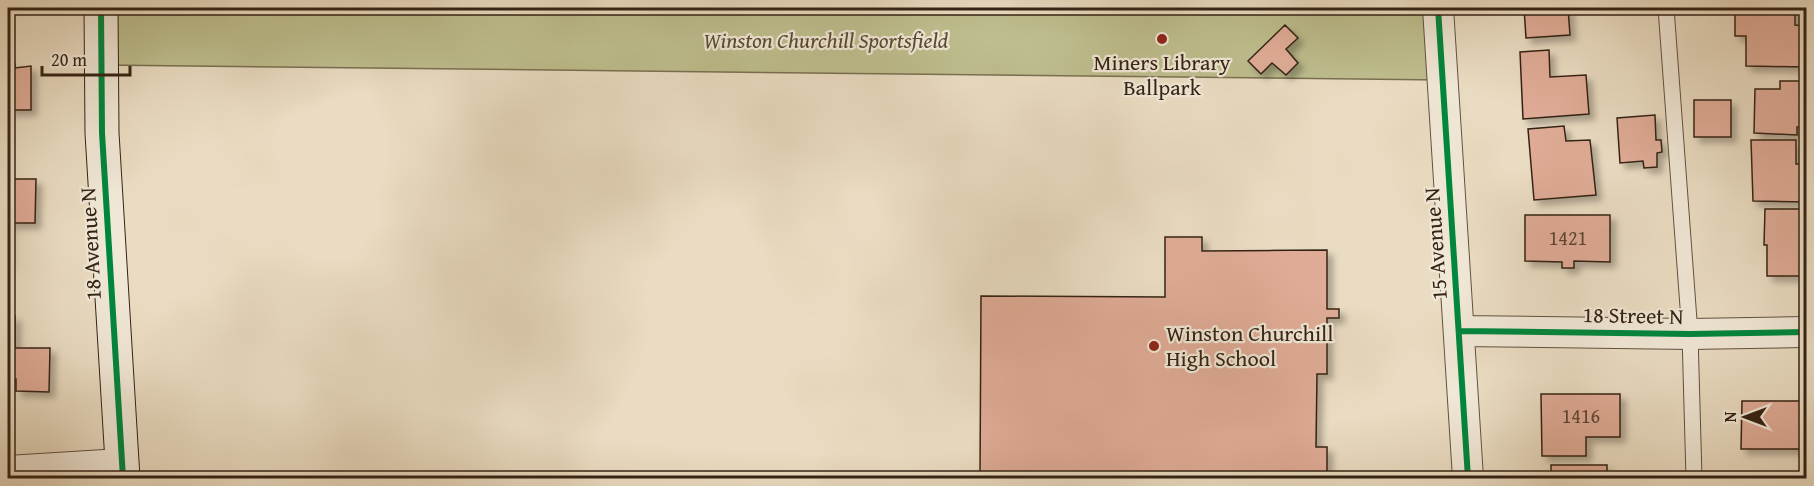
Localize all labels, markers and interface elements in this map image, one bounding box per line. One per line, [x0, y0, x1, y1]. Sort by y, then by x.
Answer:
park label: Winston Churchill Sportsfield [704, 24, 949, 56]
marker: Miners Library Ballpark [1155, 32, 1169, 46]
scale bar [42, 39, 130, 77]
text: 20 m [51, 46, 87, 73]
place label: Miners Library Ballpark [1093, 46, 1231, 103]
street label: 18 Avenue N [71, 187, 109, 301]
street label: 15 Avenue N [1415, 187, 1455, 301]
house number: 1421 [1549, 223, 1587, 252]
street label: 18 Street N [1582, 298, 1684, 332]
place label: Winston Churchill High School [1166, 317, 1333, 374]
marker: Winston Churchill High School [1147, 339, 1161, 353]
north arrow [1715, 387, 1775, 447]
house number: 1416 [1562, 401, 1600, 430]
text: N [1718, 411, 1742, 422]

